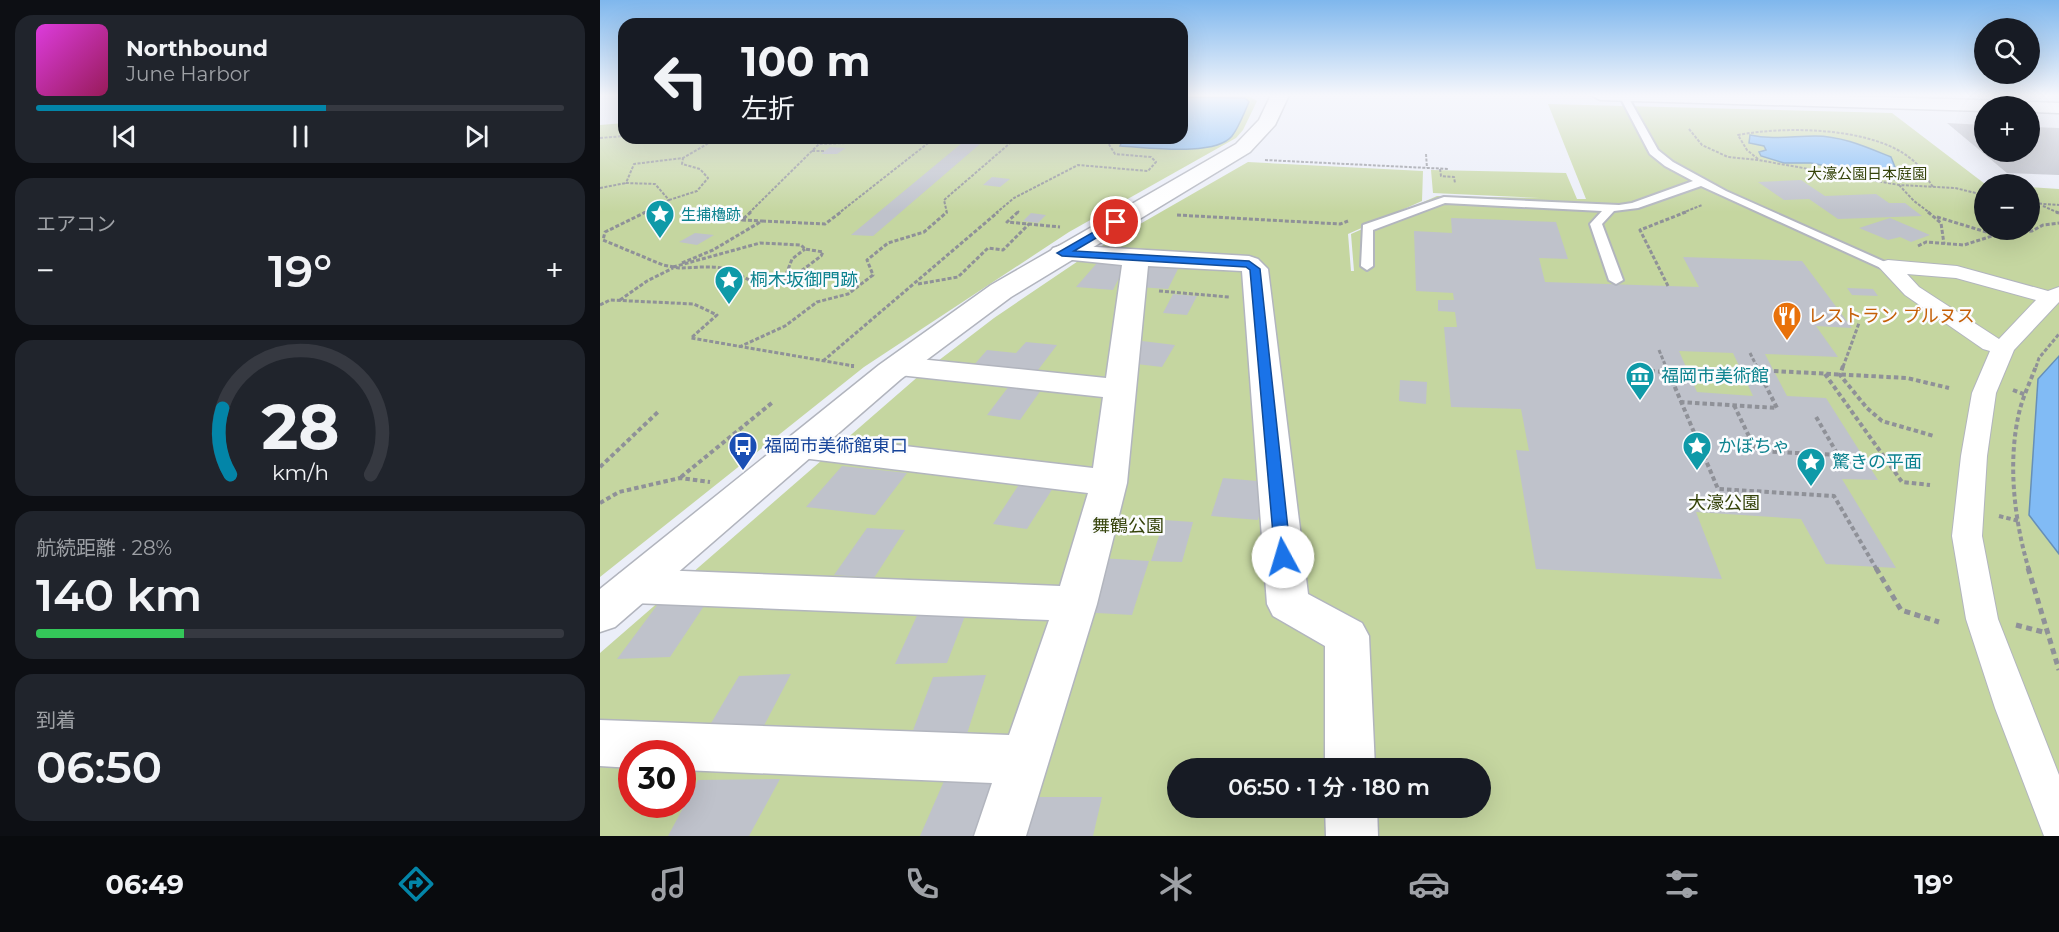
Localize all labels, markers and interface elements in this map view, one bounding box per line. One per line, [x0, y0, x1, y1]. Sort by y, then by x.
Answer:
map controls [1974, 18, 2040, 240]
button: search [1974, 18, 2040, 84]
text: Northbound [126, 35, 268, 62]
text: 100 m [741, 35, 870, 87]
icon: left [642, 42, 720, 120]
text: June Harbor [126, 62, 250, 86]
text: 左折 [741, 92, 795, 125]
button: + [1974, 96, 2040, 162]
icon: previous [108, 120, 141, 153]
icon: pause [284, 120, 317, 153]
icon: next [460, 120, 493, 153]
park label: 大濠公園日本庭園 [1807, 164, 1927, 183]
button: − [1974, 174, 2040, 240]
pin [1090, 196, 1141, 247]
place icon: 生捕櫓跡 [644, 198, 676, 240]
place label: 生捕櫓跡 [681, 205, 741, 224]
icon: arrive [1099, 205, 1132, 238]
text: エアコン [36, 212, 116, 236]
text: 19° [268, 243, 332, 298]
text: − [36, 250, 55, 290]
text: + [545, 250, 564, 290]
place icon: 桐木坂御門跡 [713, 264, 745, 306]
place label: 桐木坂御門跡 [750, 269, 858, 291]
restaurant icon: レストラン プルヌス [1771, 300, 1803, 342]
place label: レストラン プルヌス [1808, 305, 1975, 327]
museum icon: 福岡市美術館 [1624, 360, 1656, 402]
place label: 福岡市美術館 [1661, 365, 1769, 387]
text: 28 [261, 389, 339, 465]
bus stop icon: 福岡市美術館東口 [727, 430, 759, 472]
place icon: かぼちゃ [1681, 430, 1713, 472]
place label: 福岡市美術館東口 [764, 435, 908, 457]
place label: かぼちゃ [1718, 435, 1790, 457]
place icon: 驚きの平面 [1795, 446, 1827, 488]
place label: 驚きの平面 [1832, 451, 1922, 473]
text: km/h [271, 459, 329, 485]
park label: 大濠公園 [1688, 492, 1760, 514]
park label: 舞鶴公園 [1092, 515, 1164, 537]
position arrow [1251, 525, 1315, 589]
text: 航続距離 · 28% [36, 536, 172, 560]
text: 140 km [36, 567, 202, 622]
text: 到着 [36, 708, 76, 732]
text: 06:50 [36, 739, 162, 794]
speed limit sign: 30 [618, 740, 696, 818]
text: 06:50 · 1 分 · 180 m [1228, 774, 1430, 801]
icon: directions [395, 863, 437, 905]
icon: music [648, 863, 690, 905]
icon: phone [901, 863, 943, 905]
icon: climate [1155, 863, 1197, 905]
icon: car [1408, 863, 1450, 905]
icon: filters [1661, 863, 1703, 905]
text: 06:49 [106, 868, 184, 901]
text: 19° [1914, 868, 1953, 901]

